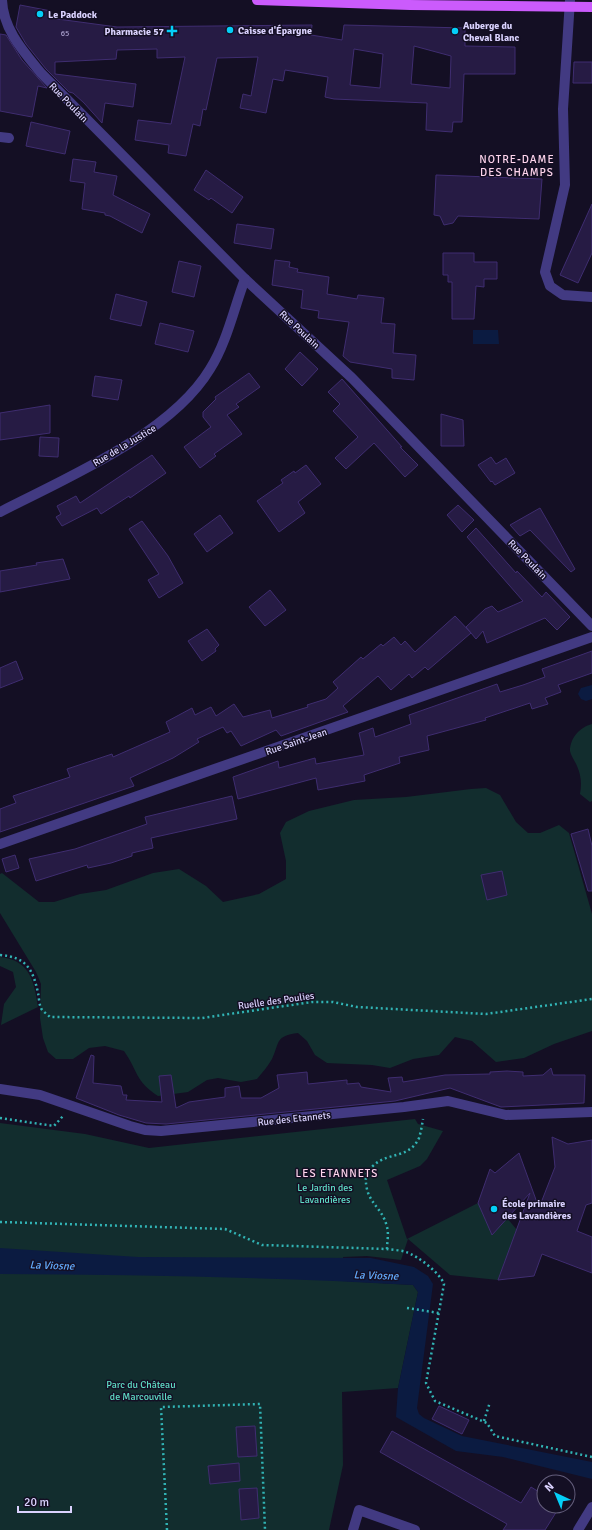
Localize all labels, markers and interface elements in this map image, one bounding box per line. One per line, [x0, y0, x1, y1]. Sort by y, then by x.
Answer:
marker: Le Paddock [35, 9, 45, 19]
place label: Le Paddock [48, 9, 98, 21]
place label: Auberge du Cheval Blanc [463, 20, 520, 44]
place label: Caisse d'Épargne [238, 24, 312, 37]
marker: Caisse d'Épargne [225, 25, 235, 35]
place label: Pharmacie 57 [105, 26, 165, 38]
marker: Pharmacie 57 [167, 26, 177, 36]
marker: Auberge du Cheval Blanc [450, 26, 460, 36]
house number: 65 [61, 28, 69, 38]
street label: Rue Poulain [46, 80, 90, 125]
district label: NOTRE-DAME DES CHAMPS [479, 153, 555, 179]
street label: Rue Poulain [277, 308, 322, 351]
street label: Rue de la Justice [91, 422, 158, 469]
street label: Rue Poulain [505, 537, 549, 582]
street label: Rue Saint-Jean [264, 726, 329, 758]
street label: Ruelle des Poulies [237, 990, 316, 1012]
street label: Rue des Etannets [257, 1109, 332, 1129]
district label: LES ETANNETS [296, 1167, 378, 1180]
park label: Le Jardin des Lavandières [297, 1182, 353, 1206]
place label: École primaire des Lavandières [502, 1197, 572, 1222]
marker: École primaire des Lavandières [489, 1204, 499, 1214]
water label: La Viosne [29, 1258, 75, 1273]
water label: La Viosne [353, 1268, 399, 1283]
park label: Parc du Château de Marcouville [106, 1379, 176, 1403]
north arrow [536, 1474, 576, 1514]
text: N [542, 1480, 557, 1495]
scale bar [18, 1488, 71, 1514]
text: 20 m [24, 1495, 49, 1510]

